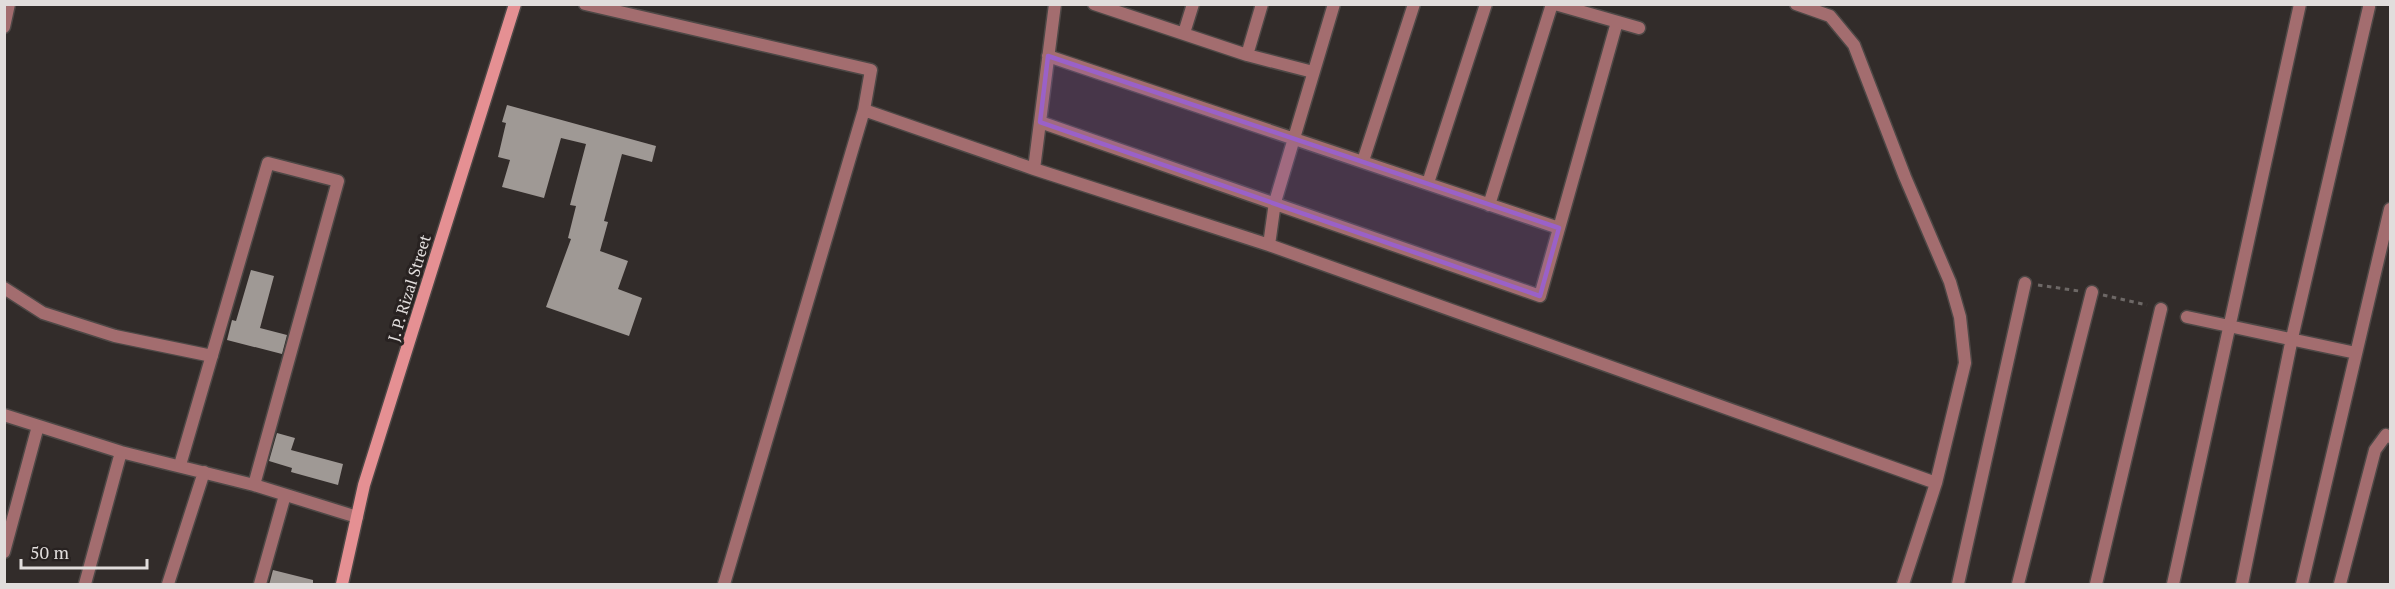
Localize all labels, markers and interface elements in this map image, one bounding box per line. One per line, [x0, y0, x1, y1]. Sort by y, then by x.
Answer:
street label: J. P. Rizal Street [382, 232, 436, 344]
scale bar [21, 532, 147, 570]
text: 50 m [30, 540, 70, 564]

